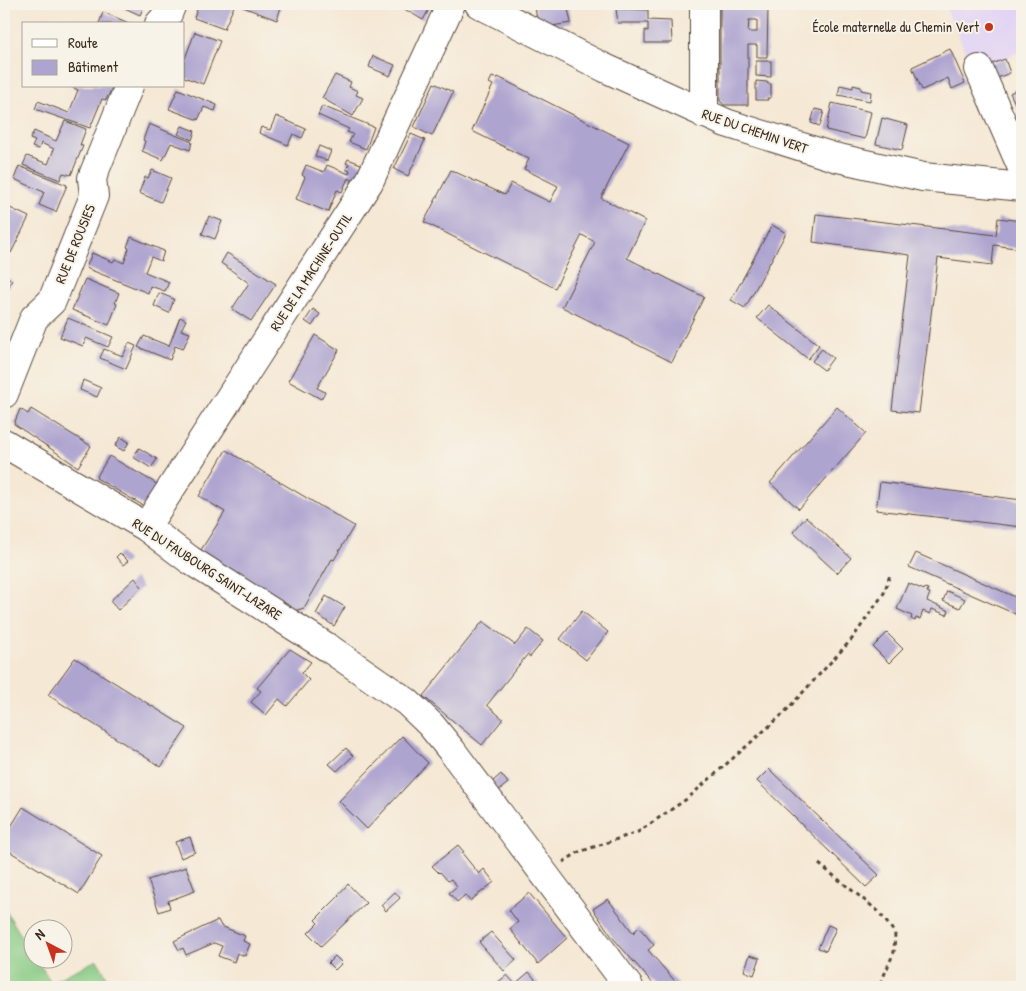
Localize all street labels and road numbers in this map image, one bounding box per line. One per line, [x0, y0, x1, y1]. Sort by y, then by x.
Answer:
street label: RUE DU CHEMIN VERT [700, 104, 811, 158]
street label: RUE DE ROUSIES [50, 201, 99, 286]
street label: RUE DE LA MACHINE-OUTIL [265, 209, 356, 334]
street label: RUE DU FAUBOURG SAINT-LAZARE [129, 513, 286, 624]

